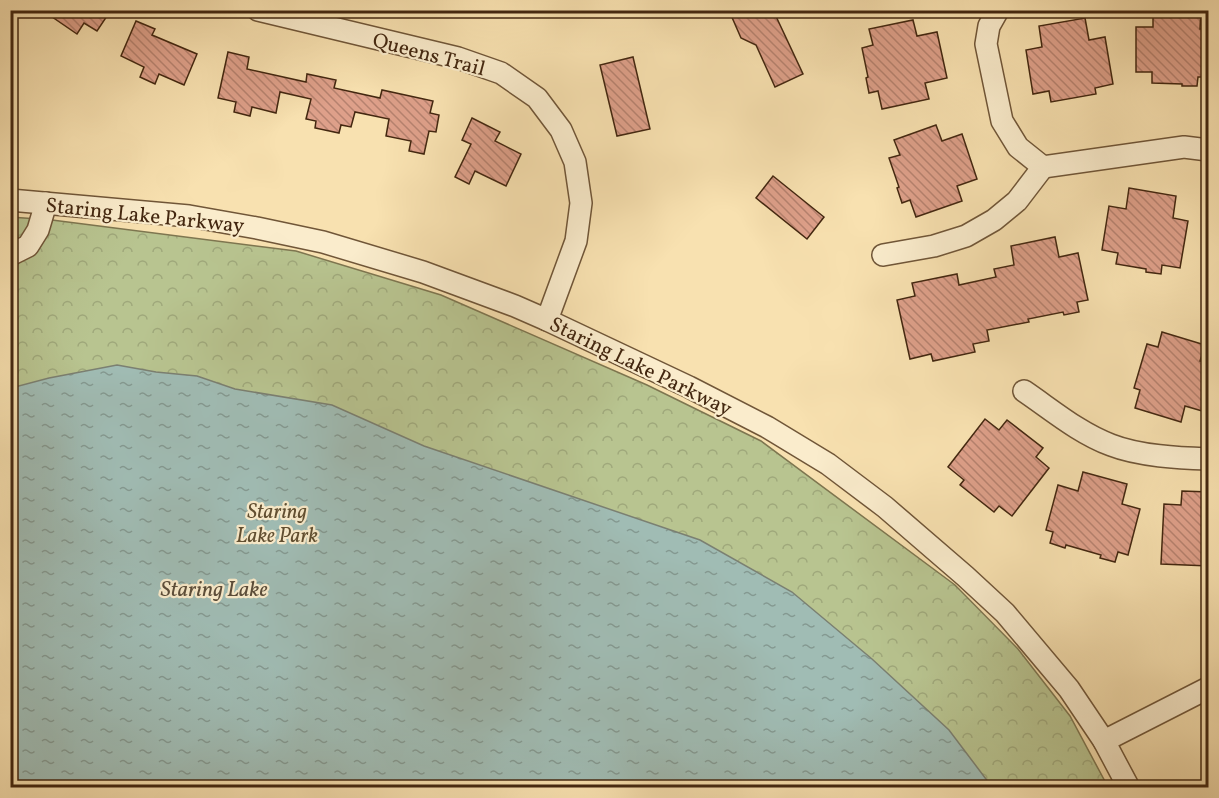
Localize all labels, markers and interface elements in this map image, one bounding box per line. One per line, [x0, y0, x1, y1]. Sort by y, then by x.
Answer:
street label: Queens Trail [369, 26, 488, 84]
street label: Staring Lake Parkway [44, 192, 246, 241]
street label: Staring Lake Parkway [544, 311, 737, 424]
park label: Staring Lake Park [236, 498, 318, 551]
water label: Staring Lake [160, 575, 268, 606]

